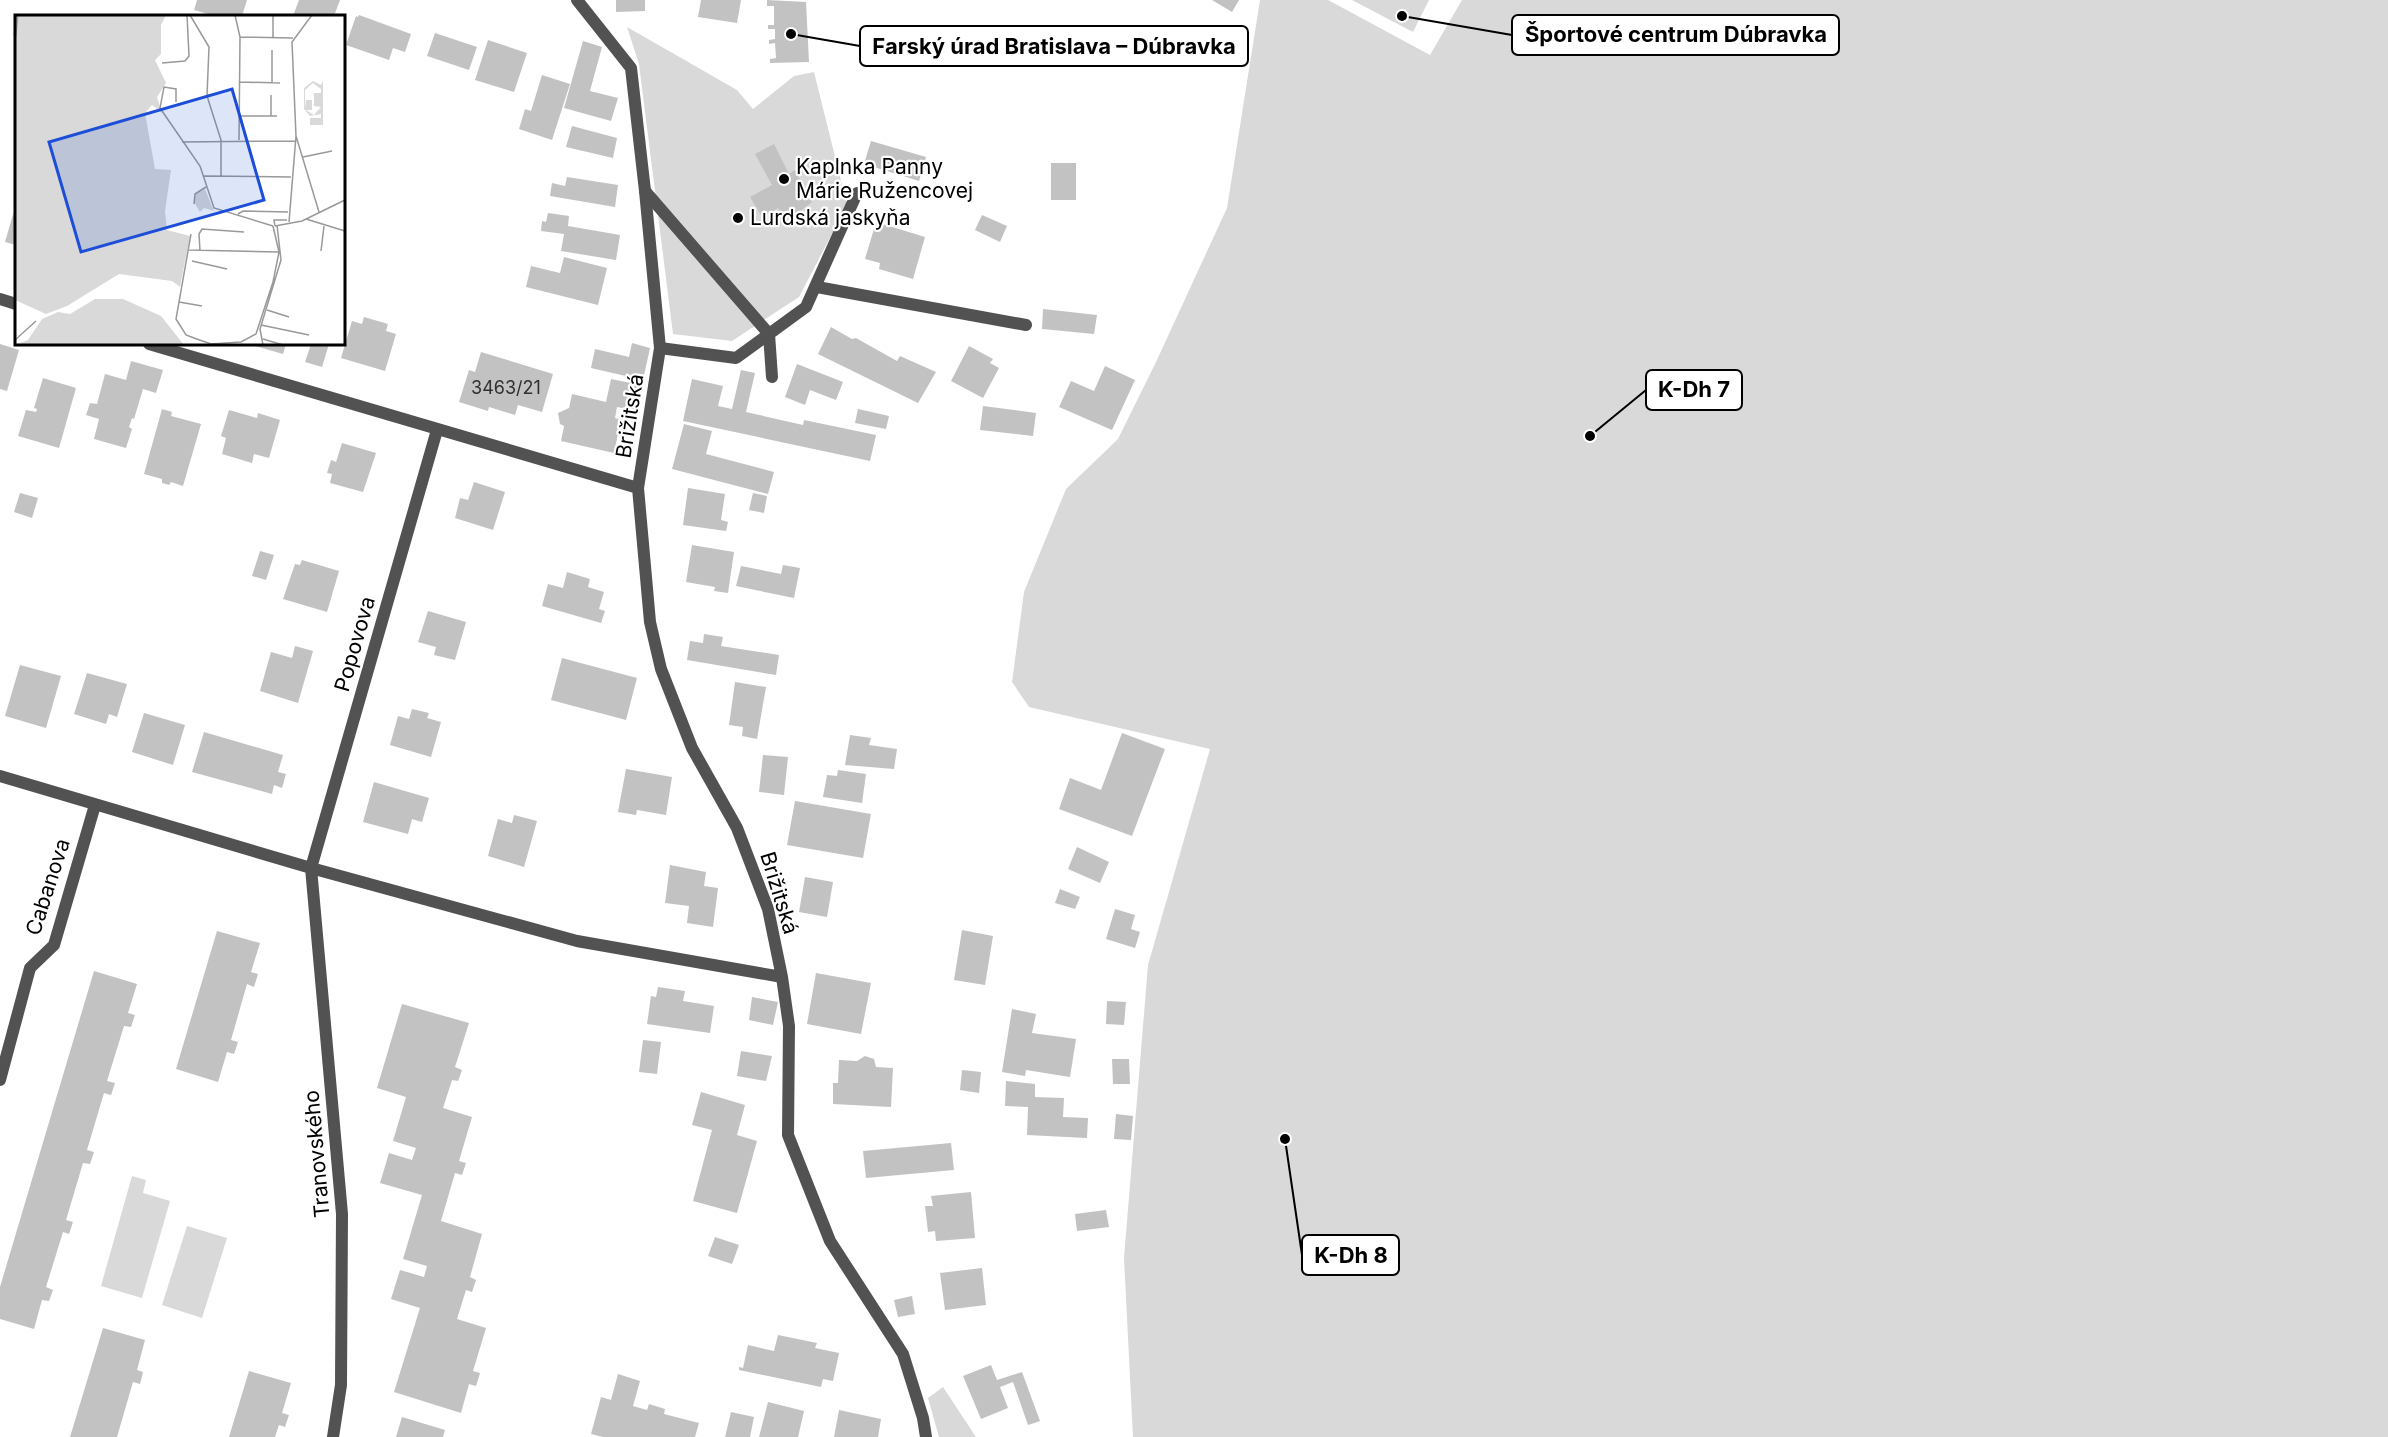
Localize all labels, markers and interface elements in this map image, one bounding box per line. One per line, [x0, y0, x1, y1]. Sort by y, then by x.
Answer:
inset map [15, 15, 345, 345]
callout: Športové centrum Dúbravka [1512, 15, 1839, 55]
text: Športové centrum Dúbravka [1525, 21, 1827, 47]
callout: Farský úrad Bratislava – Dúbravka [860, 26, 1248, 66]
text: Farský úrad Bratislava – Dúbravka [872, 33, 1236, 59]
place label: Kaplnka Panny Márie Ružencovej [796, 154, 973, 203]
marker: Kaplnka Panny Márie Ružencovej [777, 172, 791, 186]
place label: Lurdská jaskyňa [750, 205, 911, 230]
marker: Lurdská jaskyňa [731, 211, 745, 225]
callout: K-Dh 7 [1646, 370, 1742, 410]
street label: Brižitská [611, 372, 648, 460]
text: K-Dh 7 [1658, 376, 1730, 402]
house number: 3463/21 [471, 377, 541, 398]
street label: Popovova [329, 593, 380, 694]
street label: Cabanova [20, 835, 75, 938]
street label: Brižitská [755, 849, 804, 937]
street label: Tranovského [298, 1089, 335, 1219]
callout: K-Dh 8 [1302, 1235, 1399, 1275]
text: K-Dh 8 [1314, 1242, 1388, 1268]

